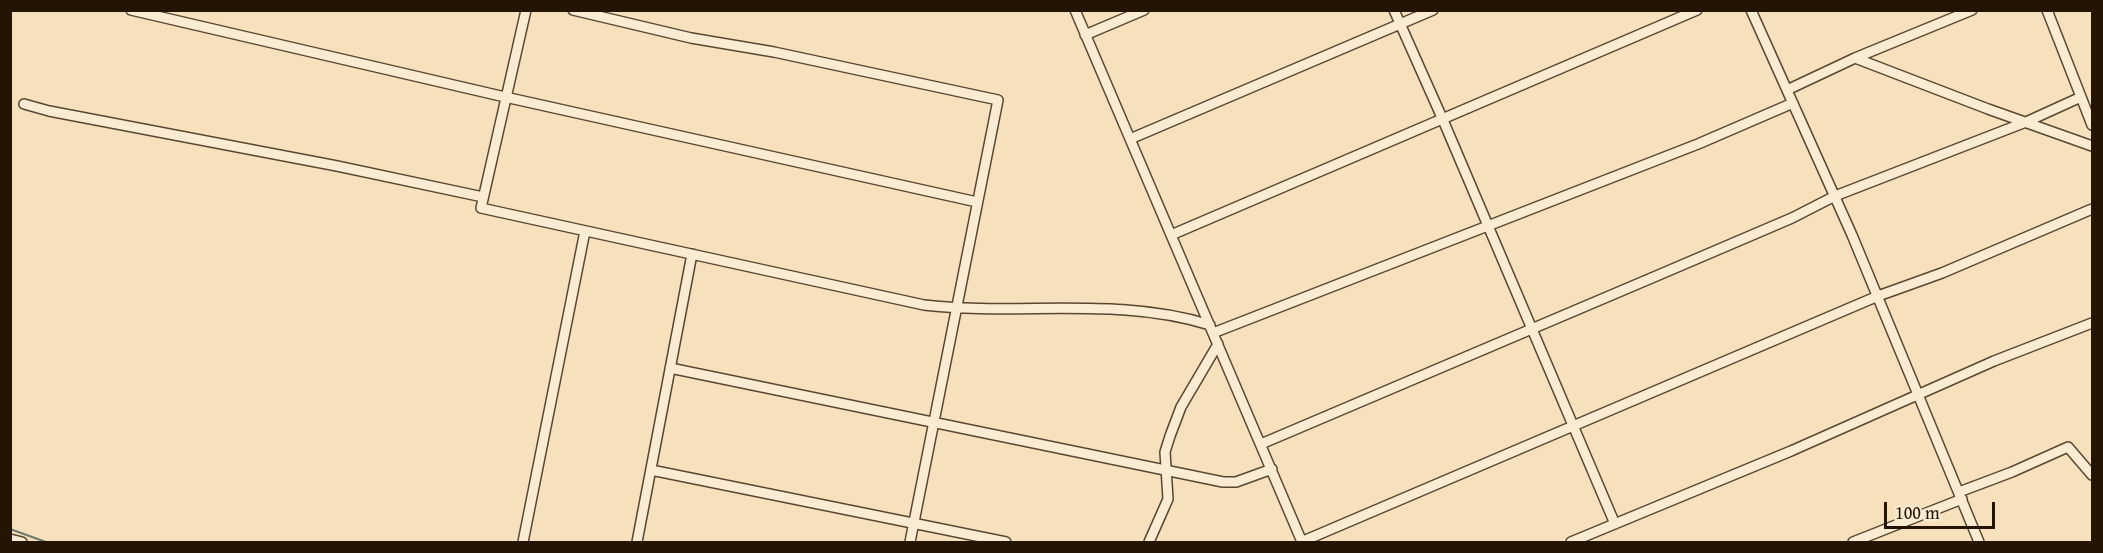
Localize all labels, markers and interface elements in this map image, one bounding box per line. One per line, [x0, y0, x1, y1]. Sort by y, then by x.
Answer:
scale bar [1887, 490, 1998, 528]
text: 100 m [1895, 499, 1940, 526]

